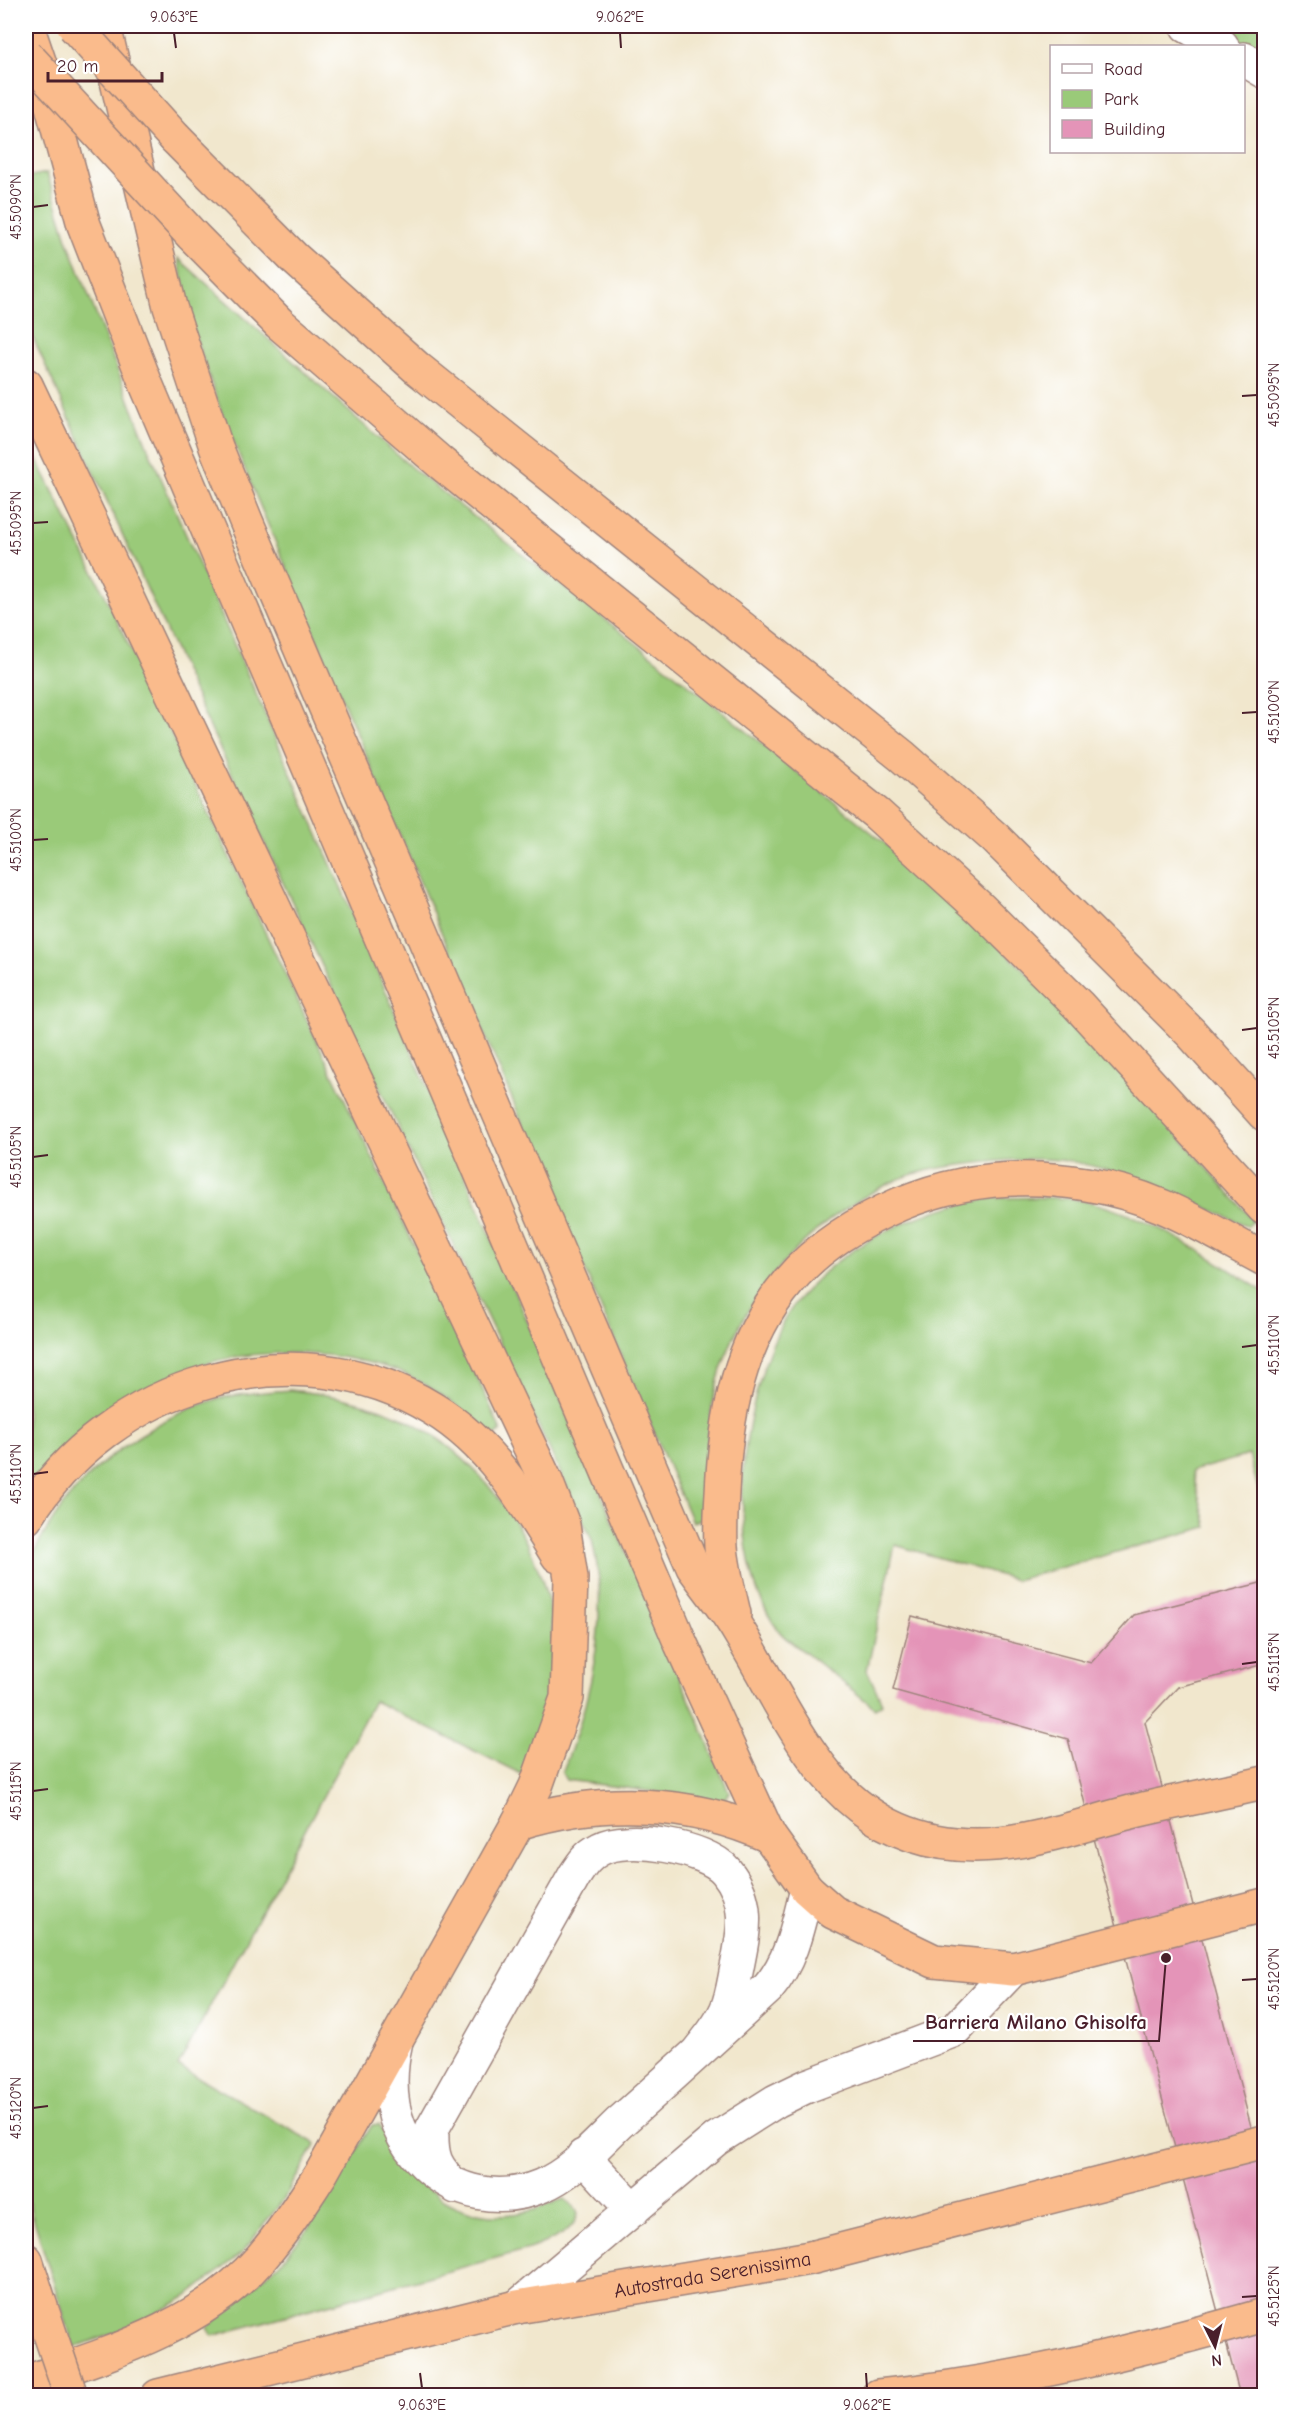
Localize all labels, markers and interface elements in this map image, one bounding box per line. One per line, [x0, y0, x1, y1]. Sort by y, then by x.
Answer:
text: 9.063°E [150, 8, 198, 26]
text: 9.062°E [596, 8, 644, 26]
scale bar [48, 45, 162, 83]
legend [1050, 45, 1245, 153]
text: 20 m [57, 56, 98, 77]
text: Road [1104, 59, 1143, 80]
text: Park [1104, 89, 1139, 110]
text: Building [1104, 119, 1166, 140]
text: 45.5090°N [7, 174, 25, 240]
text: 45.5095°N [1265, 363, 1283, 427]
text: 45.5095°N [7, 491, 25, 555]
text: 45.5100°N [1265, 680, 1283, 744]
text: 45.5100°N [7, 808, 25, 872]
text: 45.5105°N [1265, 997, 1283, 1059]
text: 45.5105°N [7, 1126, 25, 1188]
text: 45.5110°N [1265, 1315, 1283, 1375]
text: 45.5110°N [7, 1444, 25, 1504]
text: 45.5115°N [1265, 1632, 1283, 1692]
text: 45.5115°N [7, 1761, 25, 1821]
text: 45.5120°N [1265, 1948, 1283, 2010]
callout: Barriera Milano Ghisolfa [913, 2002, 1159, 2041]
text: Barriera Milano Ghisolfa [925, 2010, 1147, 2034]
text: 45.5120°N [7, 2077, 25, 2139]
street label: Autostrada Serenissima [612, 2247, 813, 2303]
text: 45.5125°N [1265, 2265, 1283, 2327]
north arrow [1185, 2316, 1245, 2376]
text: N [1210, 2350, 1223, 2369]
text: 9.063°E [398, 2396, 446, 2414]
text: 9.062°E [843, 2396, 891, 2414]

